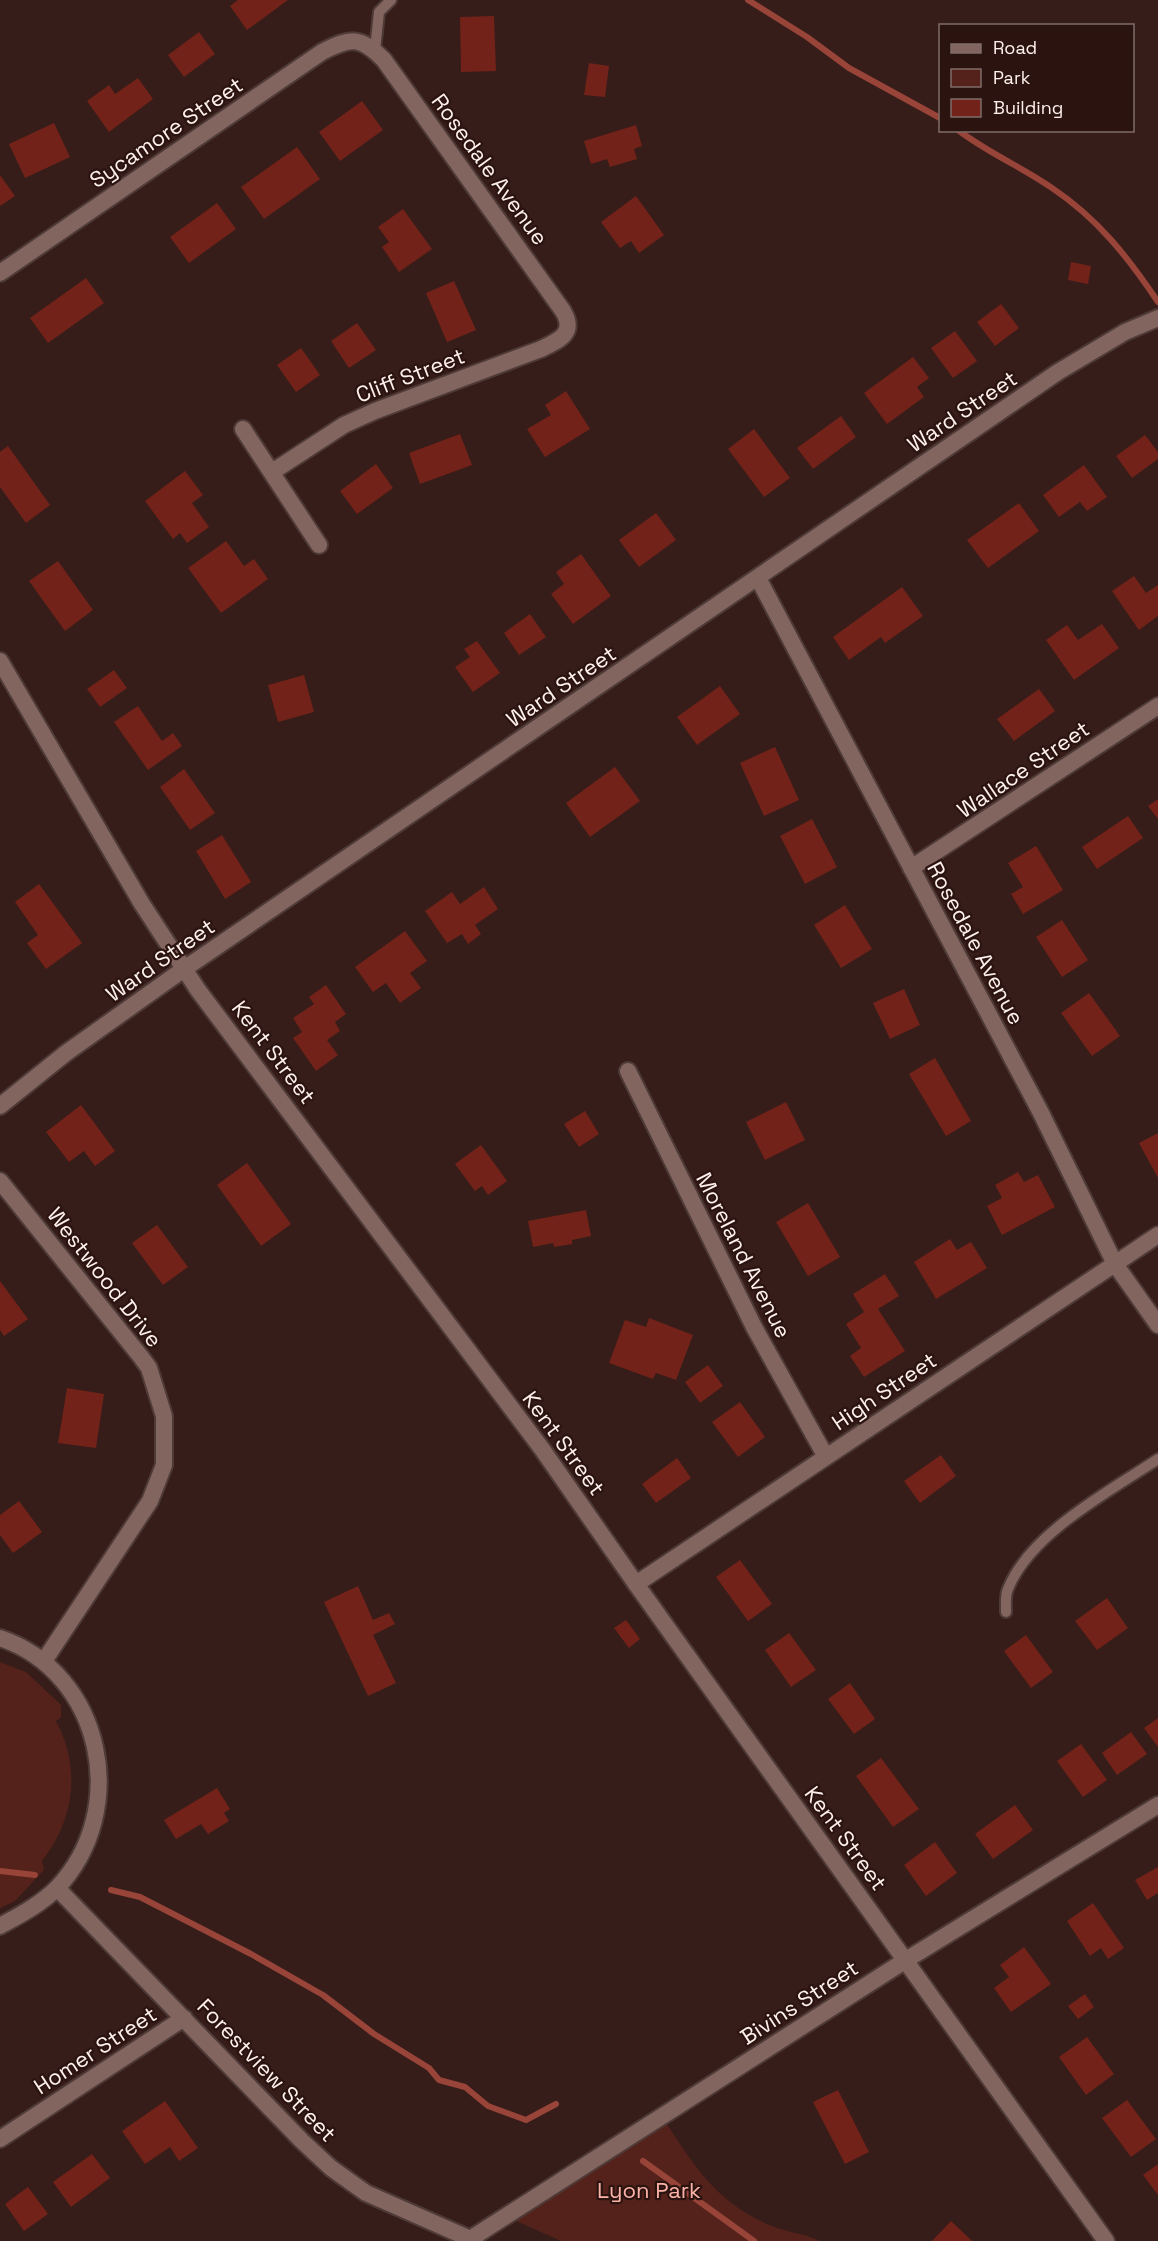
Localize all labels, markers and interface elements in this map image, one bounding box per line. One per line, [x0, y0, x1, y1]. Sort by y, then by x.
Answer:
legend [939, 24, 1134, 132]
text: Road [993, 36, 1037, 59]
text: Park [993, 66, 1031, 89]
street label: Sycamore Street [84, 70, 248, 194]
street label: Rosedale Avenue [426, 88, 554, 250]
text: Building [993, 96, 1063, 119]
street label: Cliff Street [351, 341, 469, 409]
street label: Ward Street [902, 364, 1022, 458]
street label: Ward Street [501, 639, 621, 733]
street label: Wallace Street [951, 714, 1095, 824]
street label: Rosedale Avenue [921, 857, 1031, 1029]
street label: Ward Street [100, 912, 220, 1008]
street label: Kent Street [226, 995, 322, 1109]
street label: Moreland Avenue [690, 1167, 798, 1343]
street label: Westwood Drive [41, 1201, 169, 1353]
street label: High Street [826, 1346, 942, 1436]
street label: Kent Street [517, 1385, 611, 1501]
street label: Kent Street [799, 1780, 893, 1896]
street label: Bivins Street [735, 1953, 863, 2051]
street label: Forestview Street [192, 1993, 342, 2147]
street label: Homer Street [28, 2000, 162, 2100]
park label: Lyon Park [597, 2176, 701, 2204]

